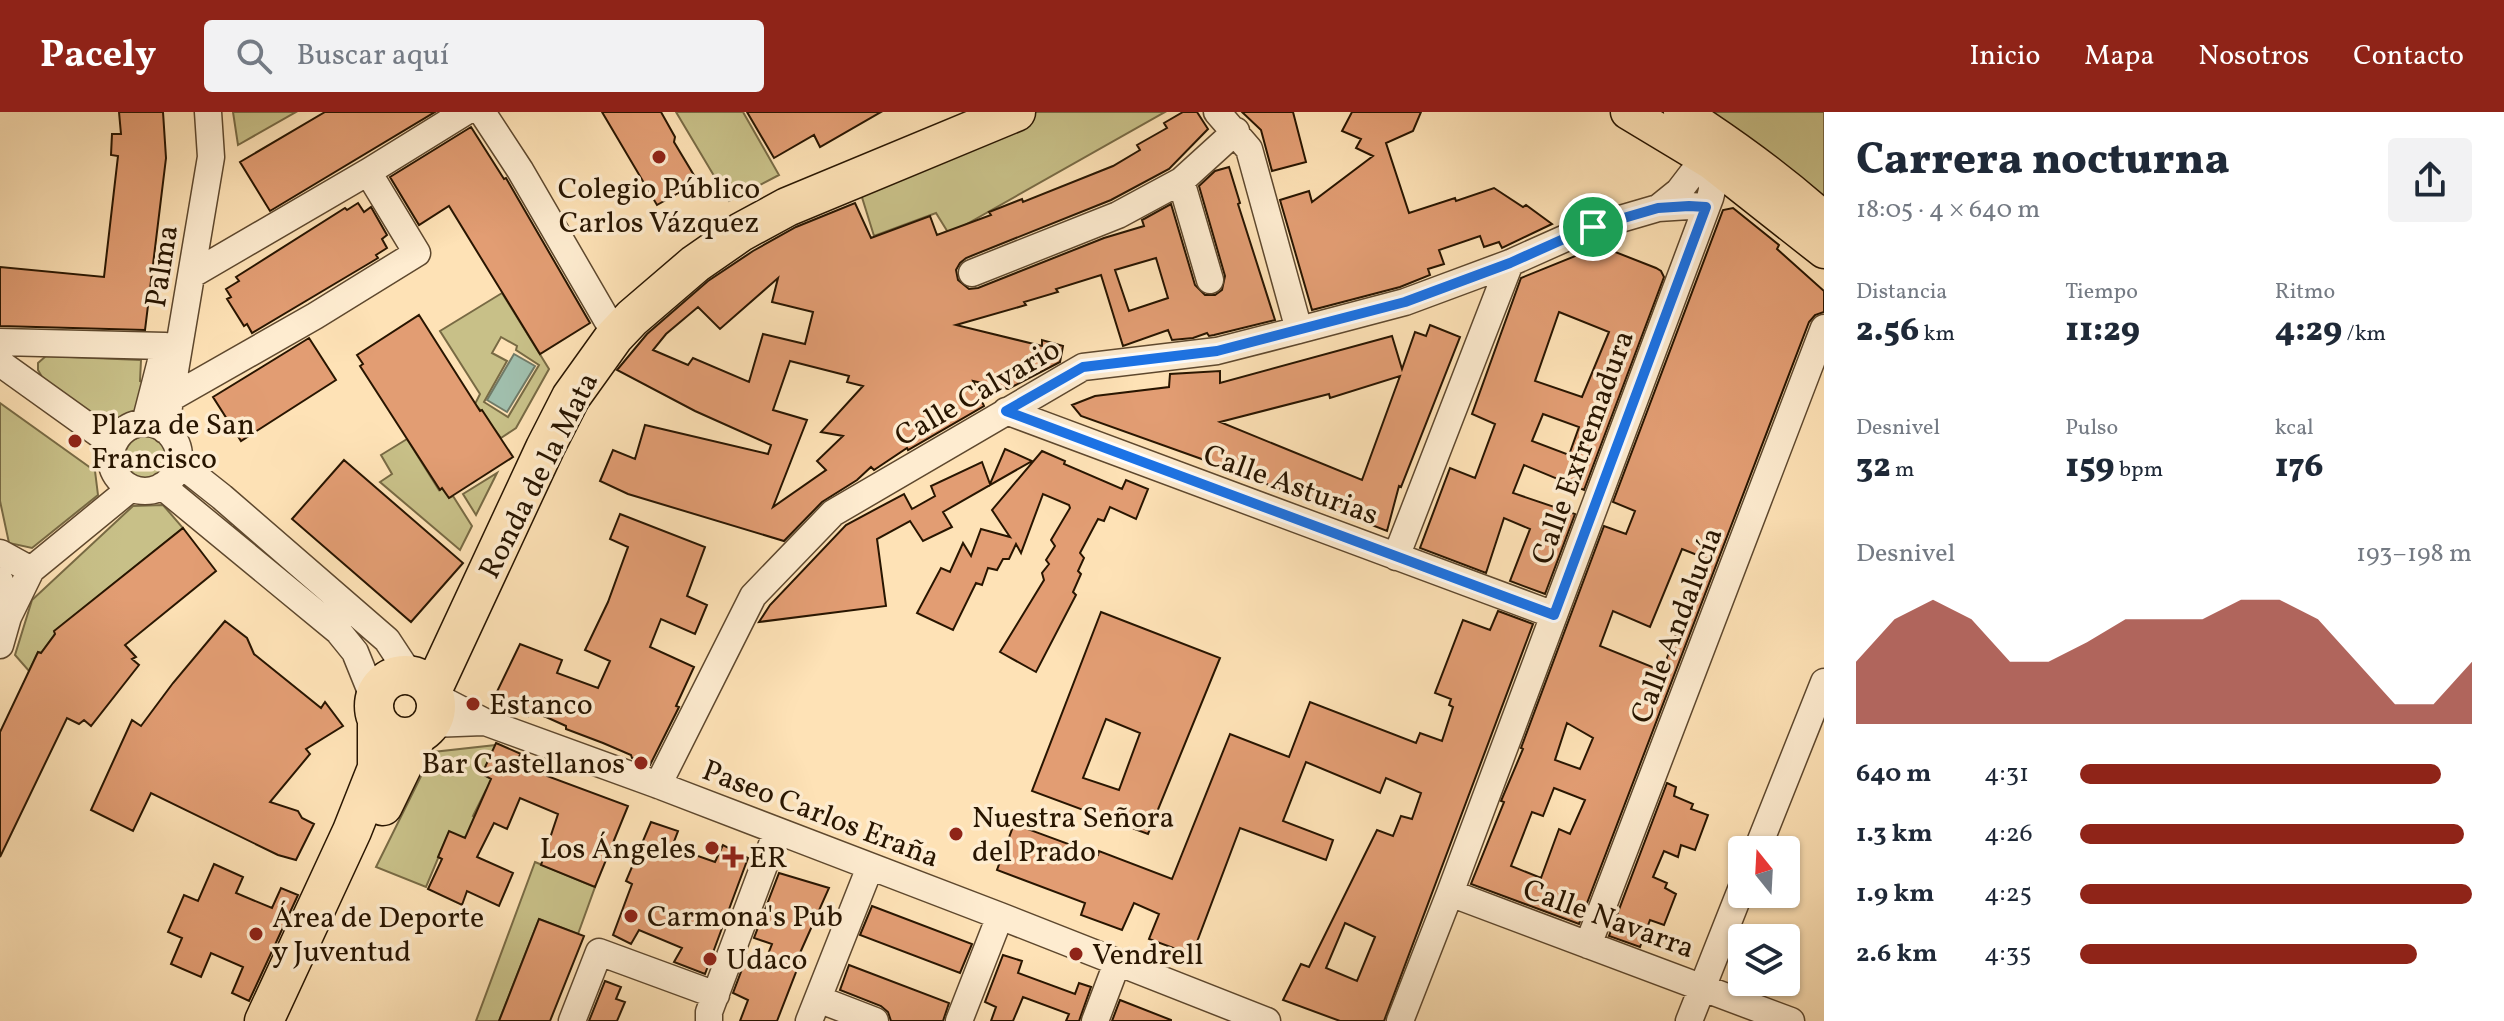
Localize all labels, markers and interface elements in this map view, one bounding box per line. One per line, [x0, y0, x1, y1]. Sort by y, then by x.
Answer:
search box [204, 20, 764, 92]
text: Pacely [40, 30, 156, 83]
icon: search [232, 34, 276, 78]
text: Buscar aquí [296, 35, 449, 77]
text: Inicio [1969, 37, 2040, 76]
text: Mapa [2084, 37, 2154, 76]
text: Nosotros [2198, 37, 2309, 76]
text: Contacto [2353, 37, 2464, 76]
text: Carrera nocturna [1856, 131, 2230, 192]
button: share [2388, 138, 2472, 222]
marker: Colegio Público Carlos Vázquez [650, 148, 668, 166]
place label: Colegio Público Carlos Vázquez [558, 169, 760, 245]
text: 18:05 · 4 × 640 m [1856, 192, 2040, 228]
pin [1559, 193, 1627, 261]
icon: arrive [1571, 205, 1615, 249]
street label: Palma [136, 222, 190, 311]
text: Distancia [1856, 277, 1947, 308]
text: Tiempo [2065, 277, 2138, 308]
text: Ritmo [2275, 277, 2335, 308]
text: 2.56 [1856, 308, 1919, 355]
text: 11:29 [2065, 308, 2140, 355]
text: 4:29 [2275, 308, 2342, 355]
text: km [1919, 319, 1955, 350]
text: /km [2342, 319, 2386, 350]
street label: Calle Extremadura [1522, 325, 1646, 571]
street label: Calle Calvario [888, 329, 1068, 458]
street label: Ronda de la Mata [470, 365, 610, 586]
place label: Plaza de San Francisco [91, 405, 255, 481]
text: Desnivel [1856, 413, 1940, 444]
text: Pulso [2065, 413, 2118, 444]
text: kcal [2275, 413, 2314, 444]
marker: Plaza de San Francisco [66, 432, 84, 450]
street label: Calle Asturias [1197, 435, 1384, 537]
text: 32 [1856, 444, 1891, 491]
text: 159 [2065, 444, 2115, 491]
text: 176 [2275, 444, 2323, 491]
text: m [1891, 455, 1915, 486]
text: bpm [2115, 455, 2163, 486]
street label: Calle Andalucía [1621, 522, 1735, 730]
text: Desnivel [1856, 536, 1955, 572]
text: 193–198 m [2356, 536, 2472, 572]
place label: Estanco [489, 685, 593, 727]
marker: Estanco [464, 695, 482, 713]
place label: Bar Castellanos [421, 744, 625, 786]
street label: Paseo Carlos Eraña [696, 750, 945, 879]
marker: Bar Castellanos [632, 754, 650, 772]
text: 640 m [1856, 756, 1932, 792]
text: 4:31 [1984, 756, 2029, 792]
place label: Nuestra Señora del Prado [972, 798, 1174, 874]
text: 1.3 km [1856, 816, 1933, 852]
text: 4:26 [1984, 816, 2033, 852]
marker: Nuestra Señora del Prado [947, 825, 965, 843]
place label: Los Ángeles [540, 829, 696, 871]
north arrow [1728, 836, 1800, 908]
map controls [1728, 836, 1800, 996]
place label: ER [749, 838, 788, 880]
marker: Los Ángeles [703, 839, 721, 857]
marker: ER [724, 848, 742, 866]
street label: Calle Navarra [1517, 869, 1700, 970]
text: 1.9 km [1856, 876, 1934, 912]
text: 4:25 [1984, 876, 2032, 912]
place label: Carmona's Pub [647, 897, 843, 939]
place label: Área de Deporte y Juventud [272, 898, 484, 974]
marker: Carmona's Pub [622, 907, 640, 925]
button: layers [1728, 924, 1800, 996]
marker: Área de Deporte y Juventud [247, 925, 265, 943]
place label: Vendrell [1092, 935, 1204, 977]
text: 2.6 km [1856, 936, 1937, 972]
text: 4:35 [1984, 936, 2032, 972]
place label: Udaco [726, 940, 807, 982]
marker: Vendrell [1067, 945, 1085, 963]
marker: Udaco [701, 950, 719, 968]

